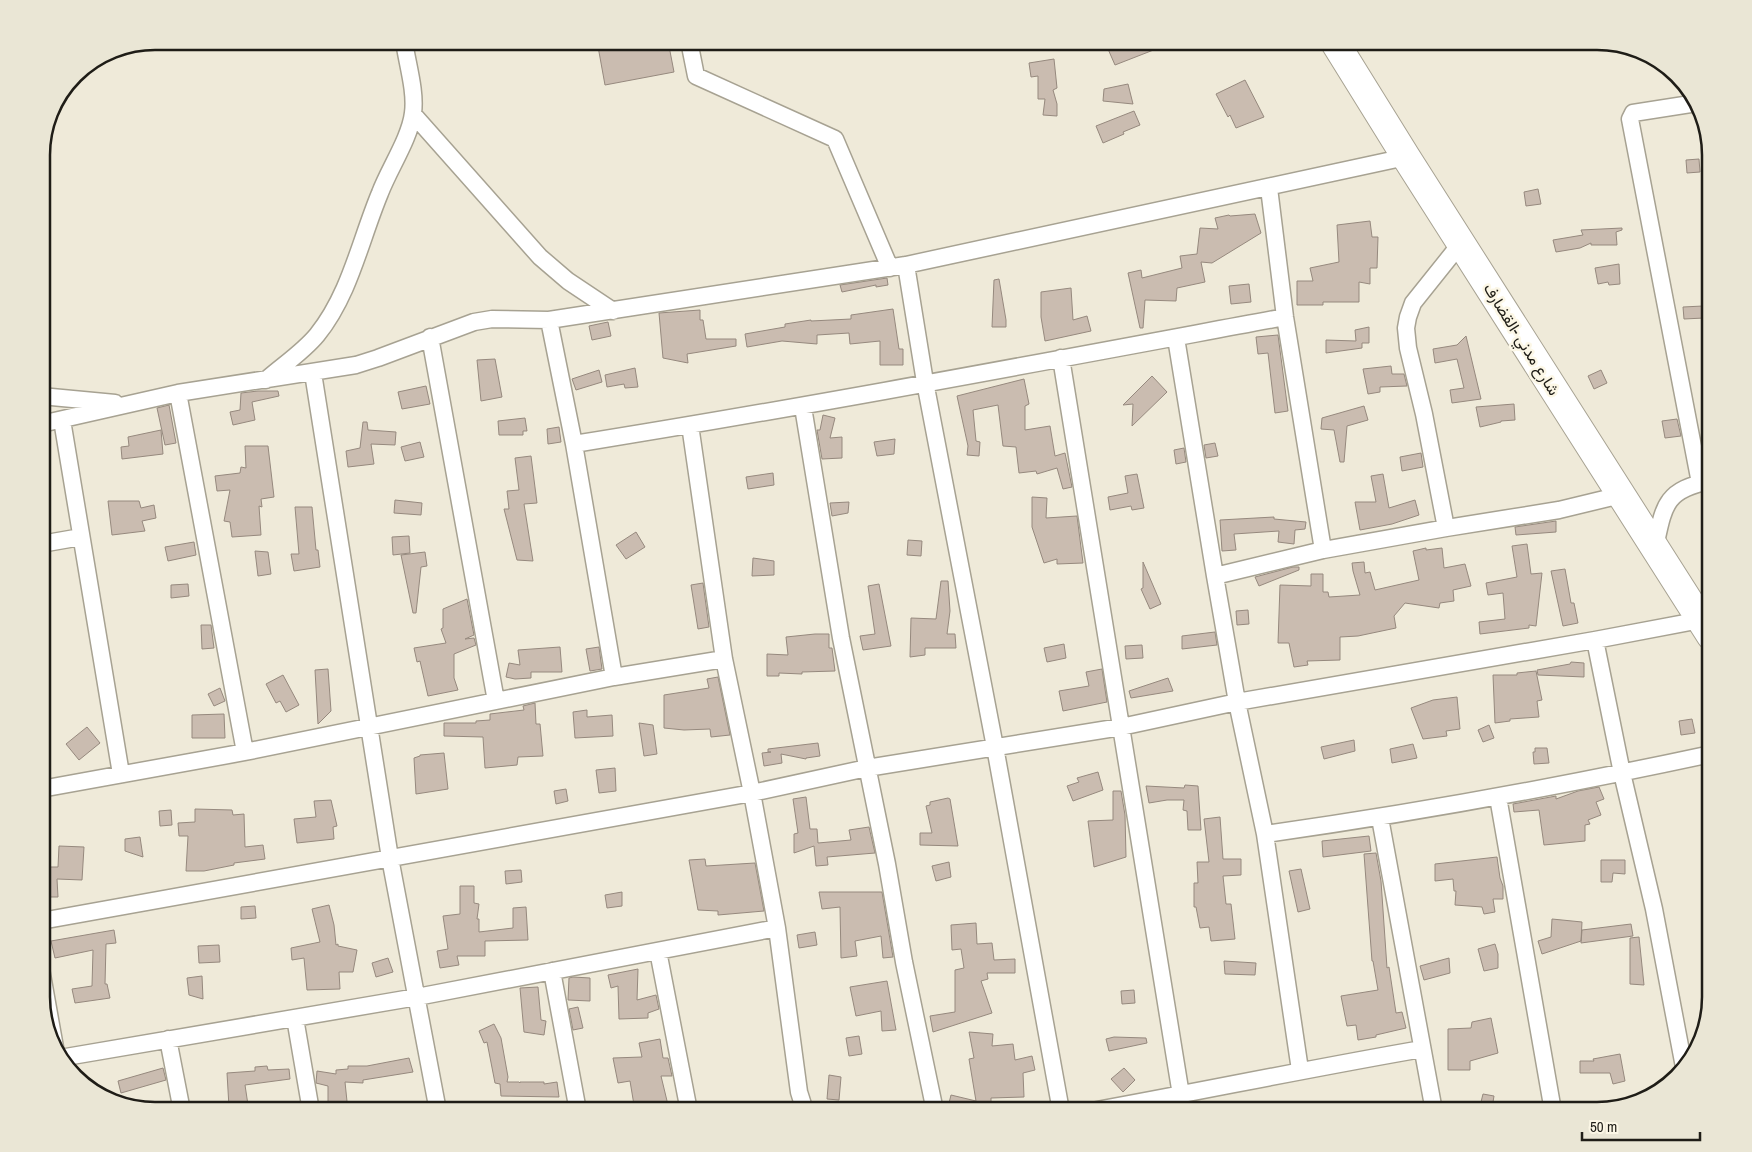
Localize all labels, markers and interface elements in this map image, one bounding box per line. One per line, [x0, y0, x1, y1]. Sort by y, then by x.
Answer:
street label: شارع مدني -القضارف [1476, 279, 1565, 401]
scale bar [1582, 1110, 1700, 1142]
text: 50 m [1590, 1116, 1617, 1137]

